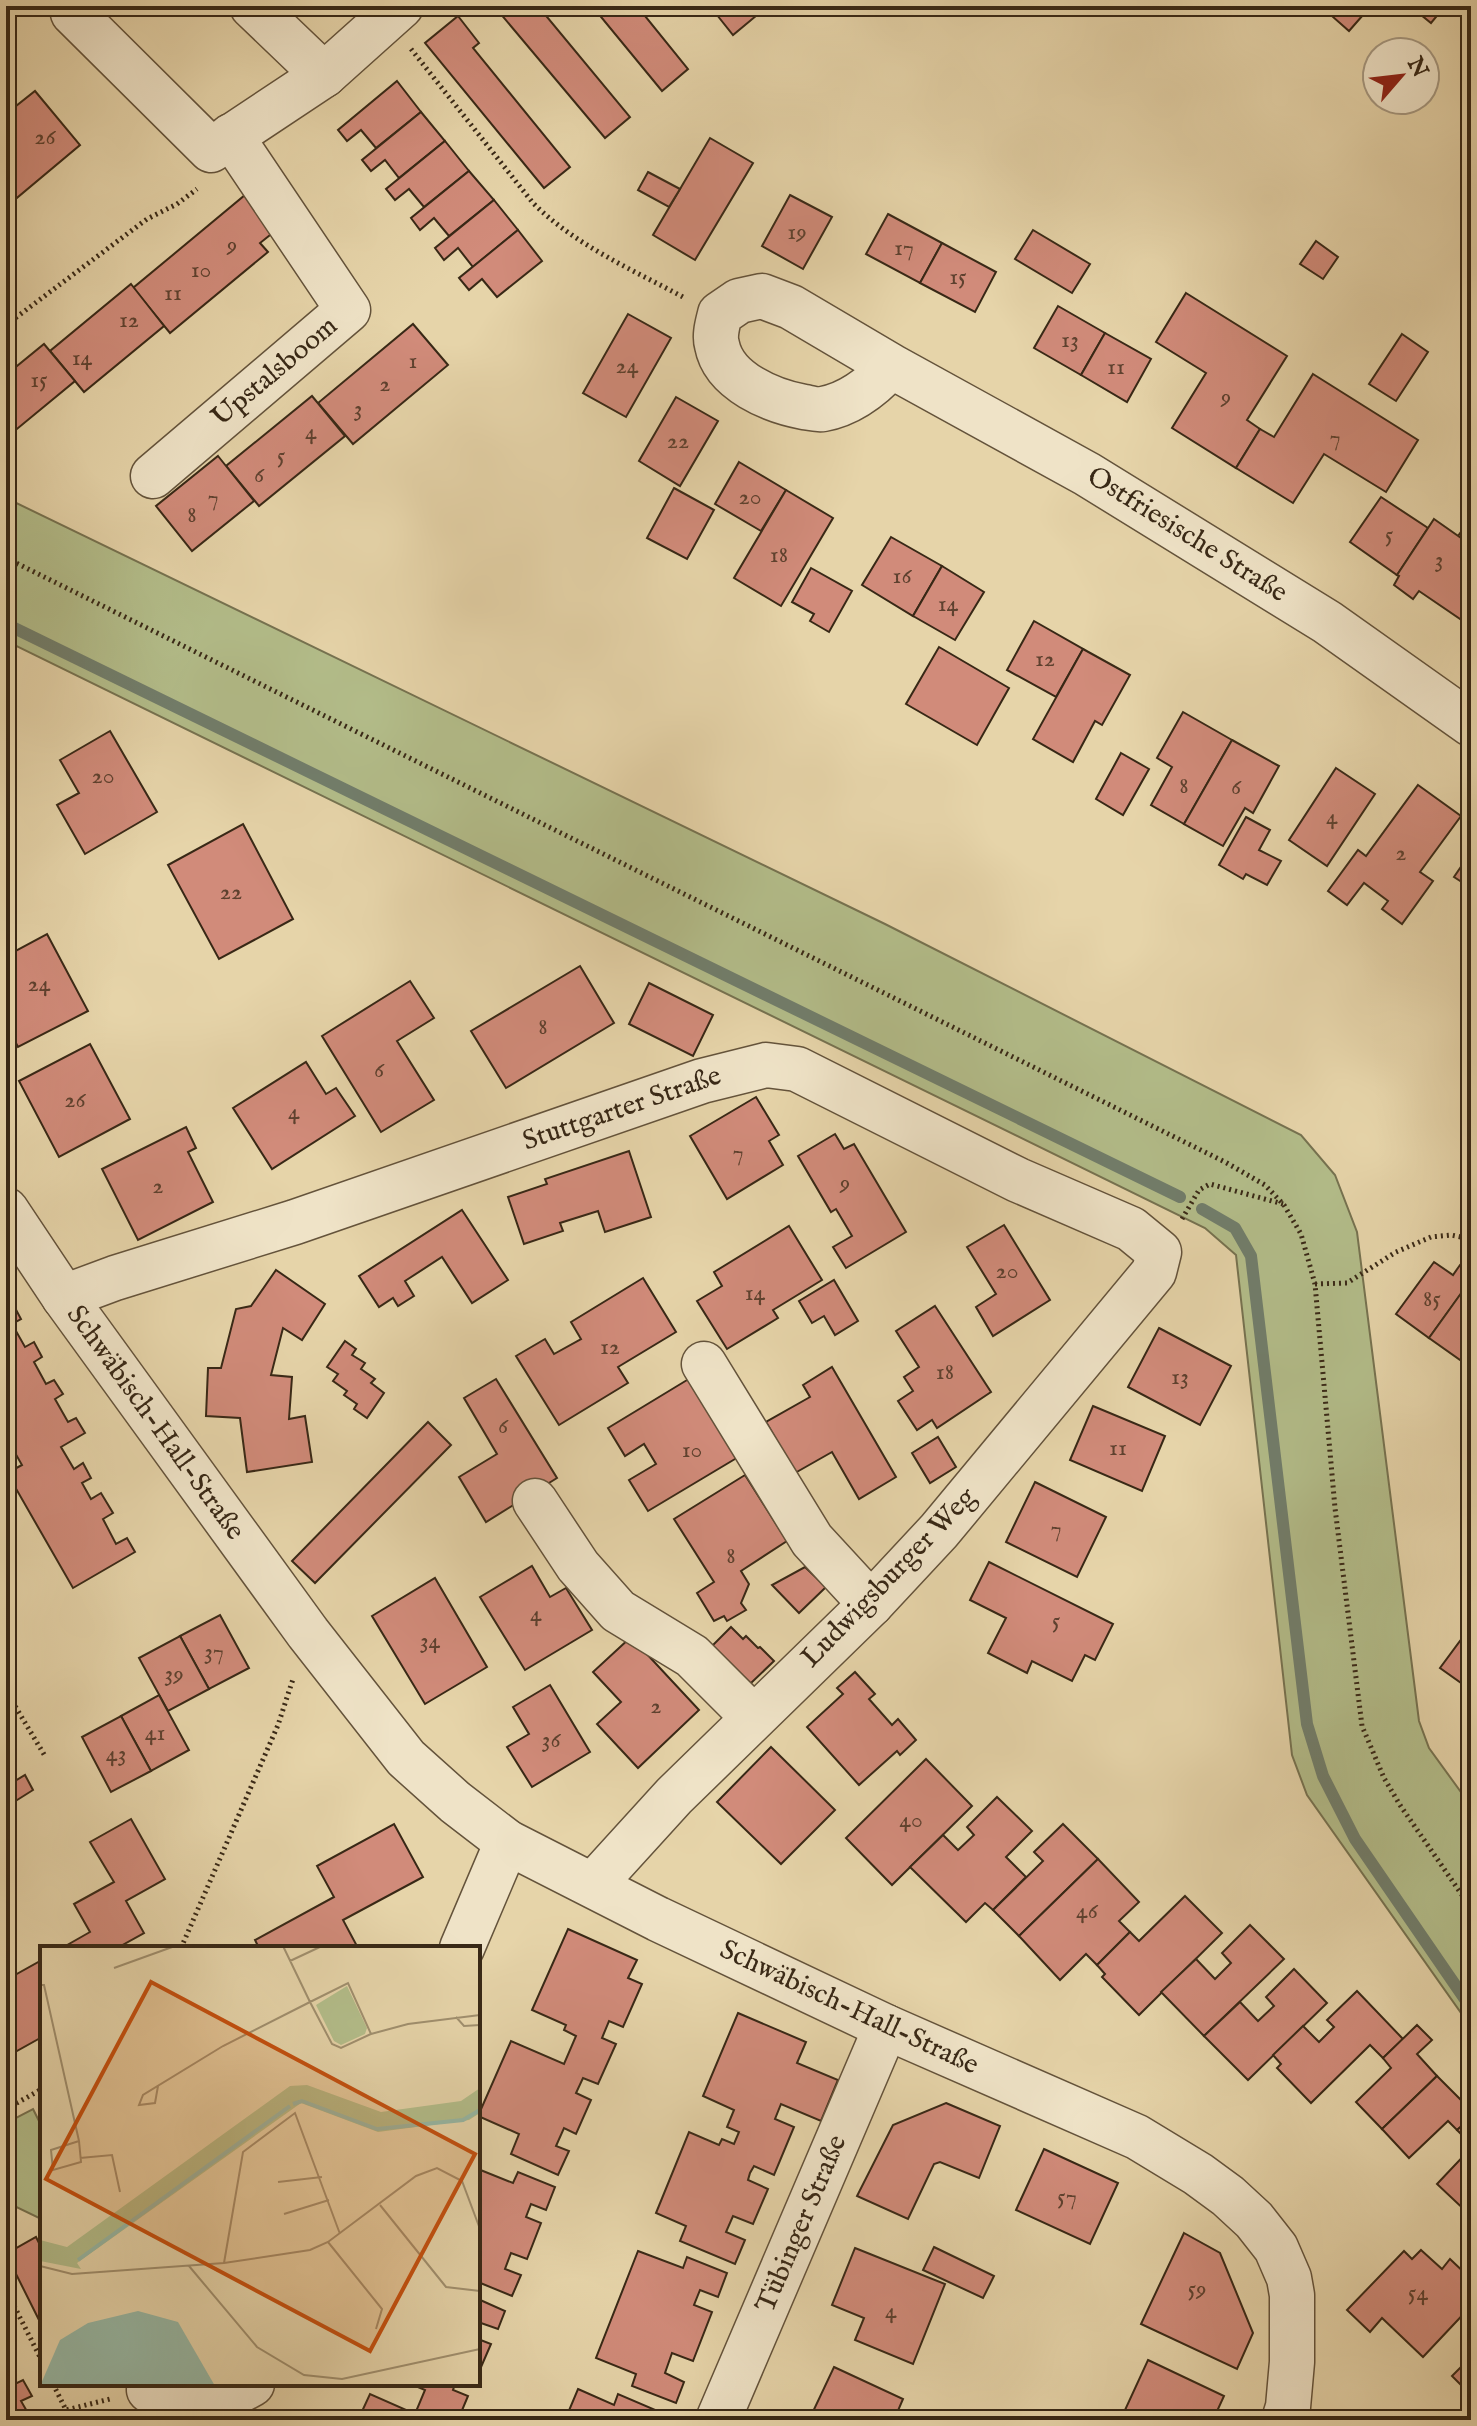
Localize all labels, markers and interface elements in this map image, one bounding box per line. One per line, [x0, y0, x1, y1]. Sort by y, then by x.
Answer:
north arrow [1361, 36, 1441, 116]
text: N [1400, 52, 1434, 83]
house number: 26 [34, 122, 57, 153]
house number: 19 [787, 217, 807, 248]
house number: 9 [226, 230, 237, 261]
house number: 17 [894, 233, 914, 264]
house number: 10 [191, 255, 211, 286]
house number: 15 [949, 262, 967, 293]
house number: 11 [164, 278, 182, 309]
house number: 12 [119, 305, 139, 336]
street label: Upstalsboom [205, 309, 345, 435]
house number: 13 [1061, 325, 1079, 356]
house number: 14 [72, 343, 93, 374]
house number: 1 [409, 346, 417, 377]
house number: 24 [615, 351, 639, 382]
house number: 11 [1107, 352, 1125, 383]
house number: 15 [30, 365, 48, 396]
house number: 2 [379, 369, 391, 400]
house number: 9 [1220, 382, 1231, 413]
house number: 3 [354, 394, 362, 425]
house number: 4 [305, 417, 317, 448]
house number: 7 [1329, 423, 1341, 454]
house number: 22 [667, 426, 689, 457]
house number: 5 [277, 441, 286, 472]
street label: Ostfriesische Straße [1080, 459, 1294, 611]
house number: 6 [254, 460, 265, 491]
house number: 20 [738, 482, 762, 513]
house number: 7 [207, 483, 219, 514]
house number: 8 [187, 500, 197, 531]
house number: 5 [1385, 520, 1394, 551]
house number: 18 [770, 540, 788, 571]
house number: 3 [1435, 545, 1443, 576]
house number: 16 [892, 561, 912, 592]
house number: 14 [938, 589, 959, 620]
house number: 12 [1035, 644, 1055, 675]
house number: 20 [91, 761, 115, 792]
house number: 8 [1179, 771, 1189, 802]
house number: 6 [1231, 772, 1242, 803]
house number: 4 [1326, 802, 1338, 833]
house number: 2 [1395, 838, 1407, 869]
house number: 22 [220, 877, 242, 908]
house number: 24 [27, 969, 51, 1000]
house number: 8 [538, 1012, 548, 1043]
house number: 6 [374, 1055, 385, 1086]
street label: Stuttgarter Straße [518, 1059, 726, 1159]
house number: 26 [64, 1085, 87, 1116]
house number: 4 [288, 1097, 300, 1128]
house number: 7 [732, 1138, 744, 1169]
house number: 9 [839, 1168, 850, 1199]
house number: 2 [152, 1171, 164, 1202]
house number: 20 [995, 1256, 1019, 1287]
house number: 14 [745, 1278, 766, 1309]
house number: 85 [1423, 1284, 1441, 1315]
street label: Schwäbisch-Hall-Straße [58, 1299, 252, 1547]
house number: 12 [600, 1332, 620, 1363]
house number: 18 [936, 1357, 954, 1388]
house number: 13 [1171, 1362, 1189, 1393]
house number: 6 [498, 1411, 509, 1442]
house number: 11 [1109, 1433, 1127, 1464]
house number: 10 [682, 1435, 702, 1466]
street label: Ludwigsburger Weg [794, 1480, 985, 1676]
house number: 7 [1050, 1514, 1062, 1545]
house number: 8 [726, 1541, 736, 1572]
house number: 4 [530, 1599, 542, 1630]
house number: 5 [1052, 1606, 1061, 1637]
house number: 34 [420, 1626, 441, 1657]
house number: 37 [204, 1637, 224, 1668]
house number: 39 [164, 1659, 184, 1690]
house number: 2 [650, 1691, 662, 1722]
house number: 41 [145, 1718, 165, 1749]
house number: 36 [541, 1725, 561, 1756]
house number: 43 [106, 1739, 126, 1770]
house number: 40 [899, 1805, 923, 1836]
house number: 46 [1076, 1896, 1099, 1927]
street label: Schwäbisch-Hall-Straße [714, 1933, 984, 2083]
inset map [40, 1946, 480, 2386]
street label: Tübinger Straße [749, 2130, 855, 2318]
house number: 57 [1057, 2182, 1077, 2213]
house number: 59 [1187, 2274, 1207, 2305]
house number: 54 [1408, 2278, 1428, 2309]
house number: 4 [885, 2296, 897, 2327]

